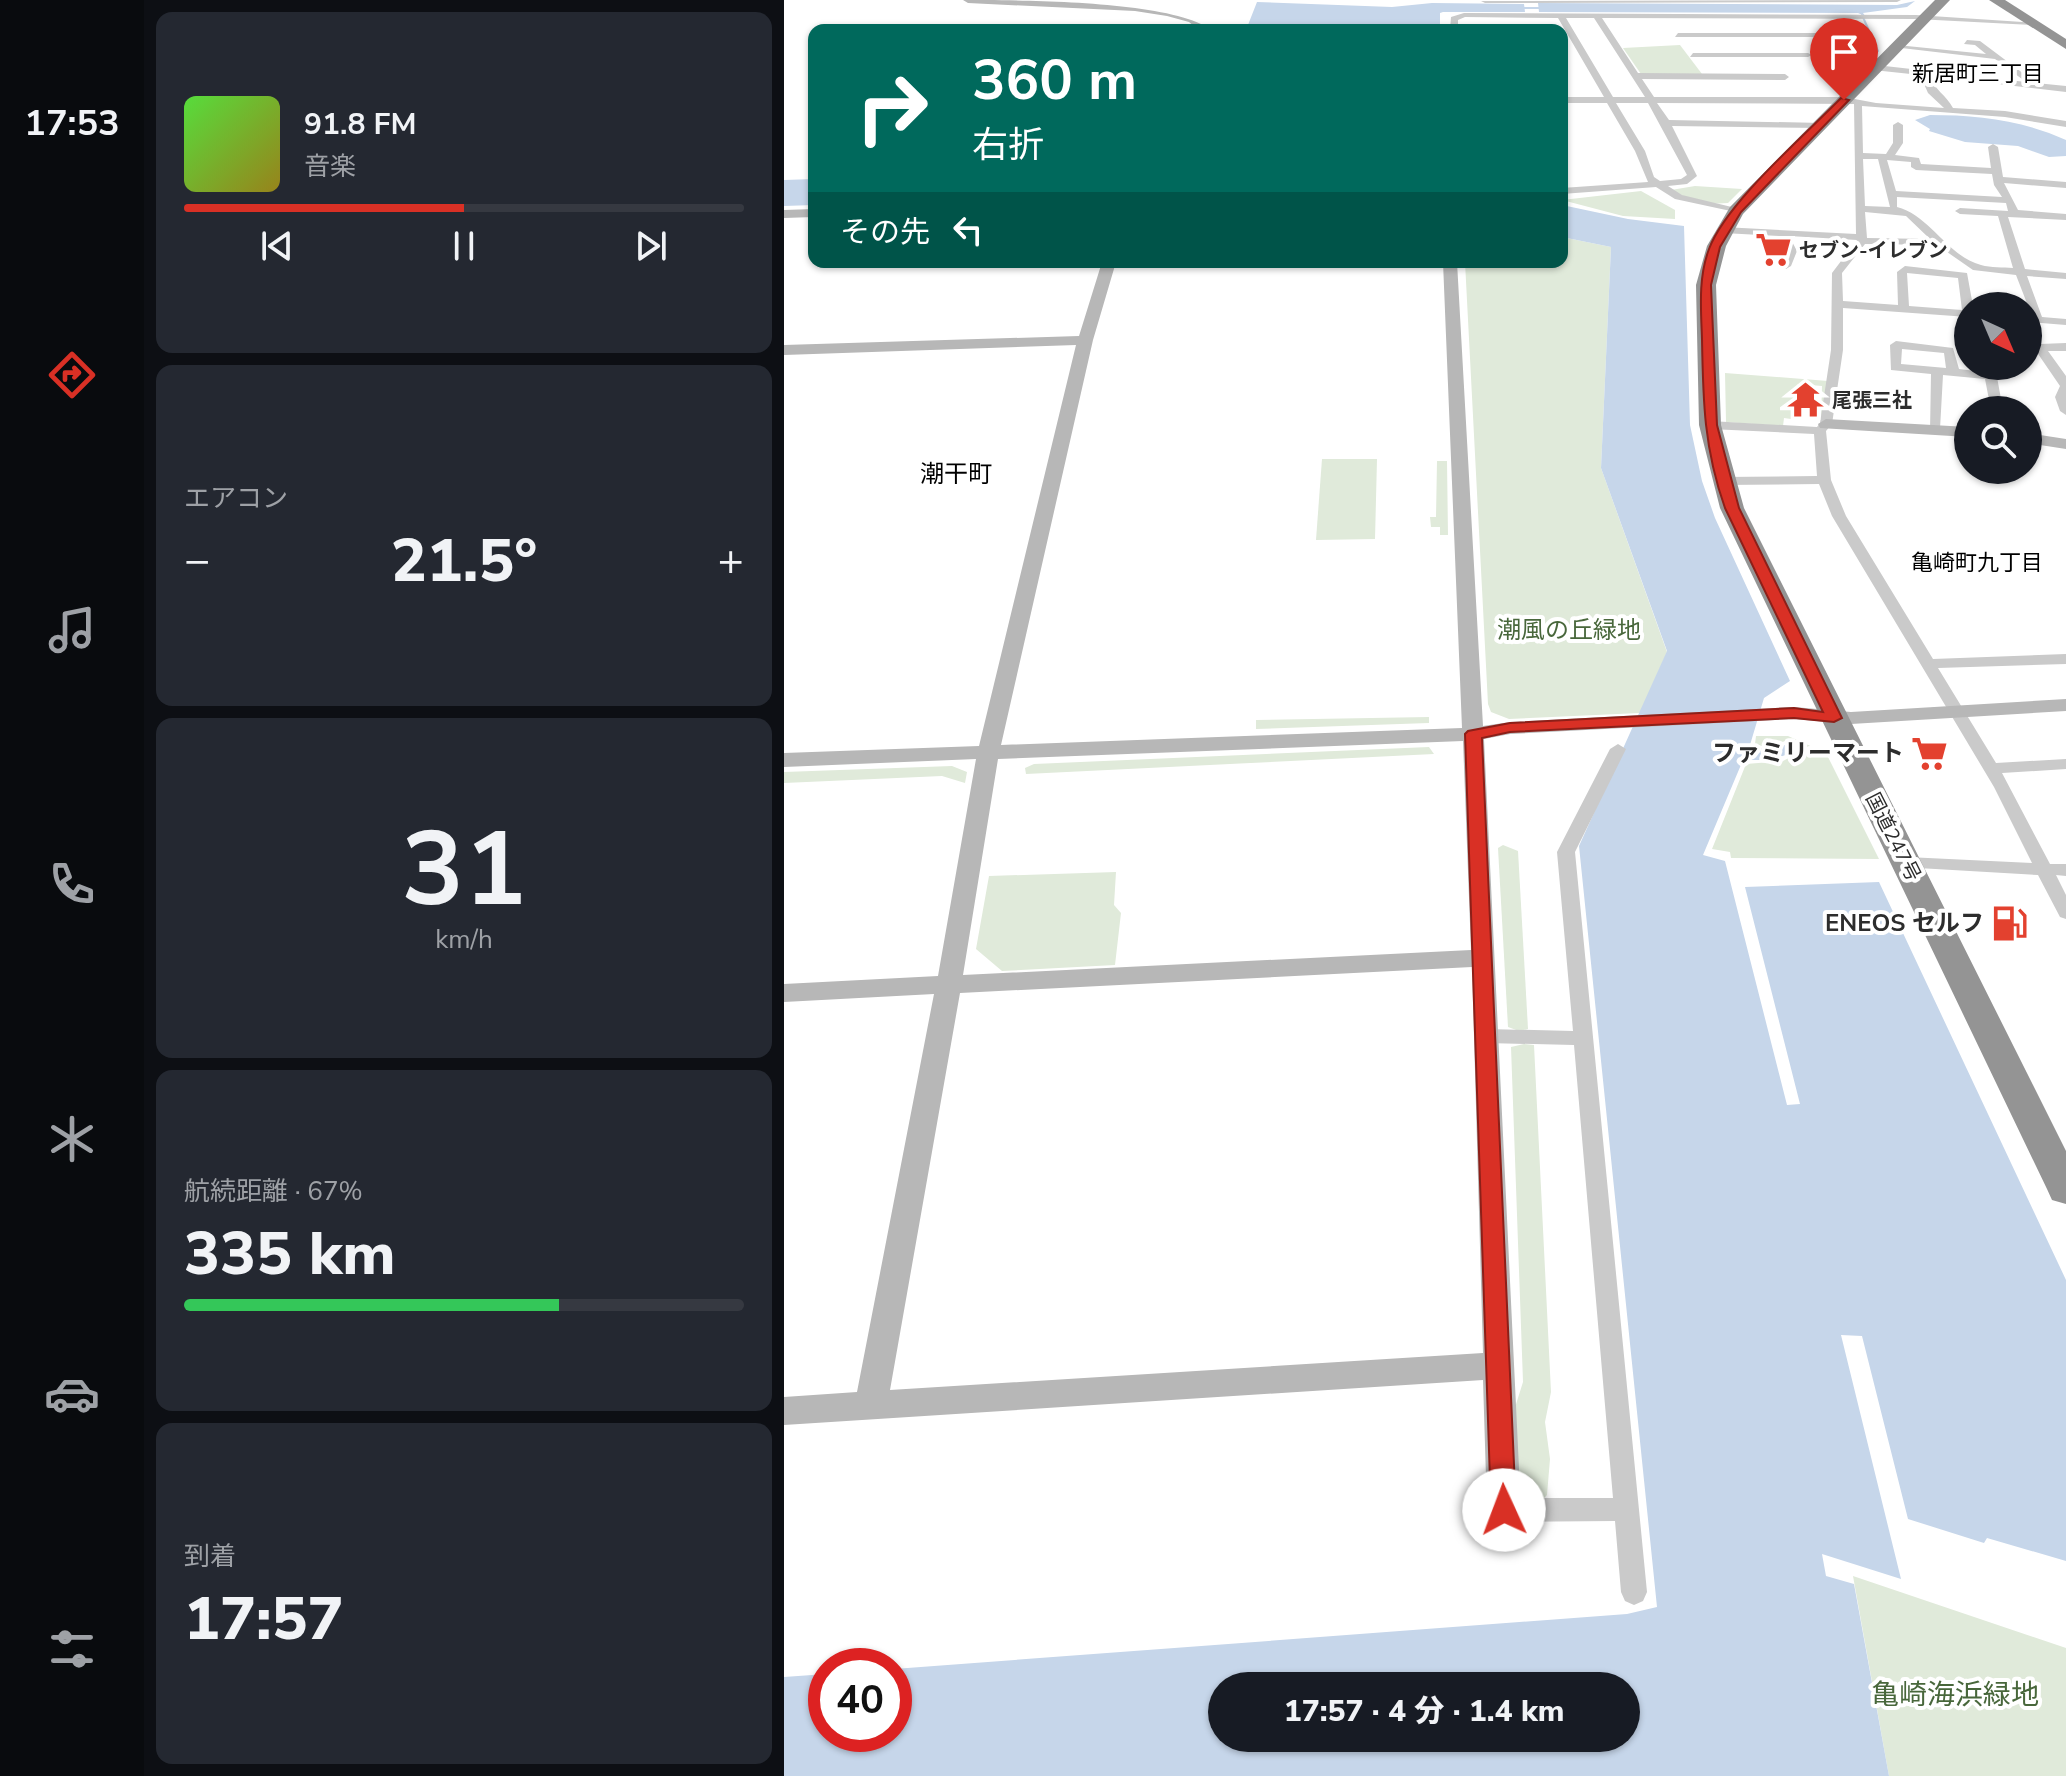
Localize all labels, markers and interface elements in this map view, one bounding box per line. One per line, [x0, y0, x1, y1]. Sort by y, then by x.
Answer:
pin [1810, 18, 1878, 100]
icon: arrive [1822, 30, 1866, 74]
text: 360 m [972, 42, 1137, 119]
icon: right [840, 56, 944, 160]
district label: 新居町三丁目 [1912, 59, 2044, 89]
text: 17:53 [24, 99, 120, 148]
text: 91.8 FM [304, 104, 416, 145]
text: 右折 [972, 121, 1044, 170]
text: 音楽 [304, 149, 356, 184]
icon: left [946, 208, 990, 252]
text: その先 [840, 212, 930, 253]
icon: previous [255, 224, 299, 268]
icon: pause [442, 224, 486, 268]
icon: next [629, 224, 673, 268]
supermarket icon: セブン-イレブン [1754, 231, 1792, 269]
place label: セブン-イレブン [1799, 237, 1948, 264]
north arrow [1954, 292, 2042, 380]
map controls [1954, 292, 2042, 484]
icon: directions [44, 347, 100, 403]
temple icon: 尾張三社 [1787, 381, 1825, 419]
place label: 尾張三社 [1832, 387, 1912, 414]
button: search [1954, 396, 2042, 484]
district label: 潮干町 [920, 458, 992, 490]
text: エアコン [184, 481, 288, 516]
text: 21.5° [391, 520, 537, 602]
text: − [184, 531, 210, 591]
text: + [718, 531, 744, 591]
district label: 亀崎町九丁目 [1911, 548, 2043, 578]
icon: music [44, 602, 100, 658]
park label: 潮風の丘緑地 [1497, 614, 1641, 646]
supermarket icon: ファミリーマート [1911, 734, 1949, 772]
place label: ファミリーマート [1712, 737, 1904, 769]
street label: 国道247号 [1859, 788, 1927, 886]
text: 31 [402, 799, 526, 941]
icon: phone [44, 856, 100, 912]
fuel station icon: ENEOS セルフ [1991, 904, 2029, 942]
place label: ENEOS セルフ [1825, 907, 1984, 939]
text: km/h [435, 922, 493, 957]
icon: climate [44, 1111, 100, 1167]
text: 航続距離 · 67% [184, 1174, 363, 1209]
text: 335 km [184, 1213, 396, 1295]
icon: car [44, 1366, 100, 1422]
position arrow [1462, 1468, 1546, 1552]
text: 到着 [184, 1539, 236, 1574]
text: 17:57 [184, 1578, 344, 1660]
icon: filters [44, 1621, 100, 1677]
speed limit sign: 40 [808, 1648, 912, 1752]
park label: 亀崎海浜緑地 [1871, 1676, 2039, 1714]
text: 17:57 · 4 分 · 1.4 km [1284, 1691, 1564, 1732]

